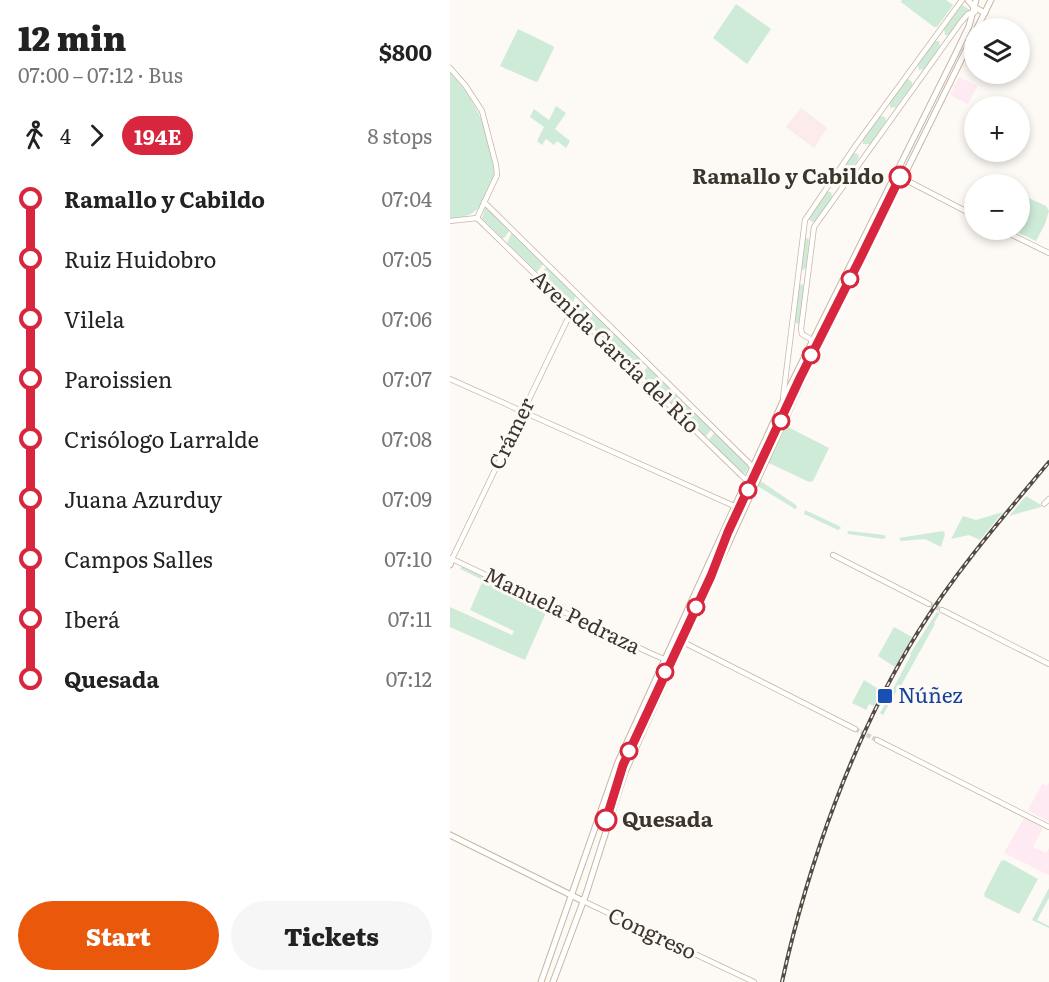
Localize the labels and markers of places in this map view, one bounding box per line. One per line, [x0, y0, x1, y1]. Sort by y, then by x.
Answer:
place label: Ramallo y Cabildo [692, 159, 884, 190]
marker: Ramallo y Cabildo [889, 166, 911, 188]
unlabelled marker [841, 270, 859, 288]
unlabelled marker [802, 346, 820, 364]
unlabelled marker [772, 412, 790, 430]
unlabelled marker [739, 481, 757, 499]
unlabelled marker [687, 598, 705, 616]
unlabelled marker [656, 663, 674, 681]
place label: Núñez [898, 678, 963, 709]
marker: Núñez [876, 687, 894, 705]
unlabelled marker [620, 742, 638, 760]
place label: Quesada [622, 802, 714, 833]
marker: Quesada [595, 809, 617, 831]

